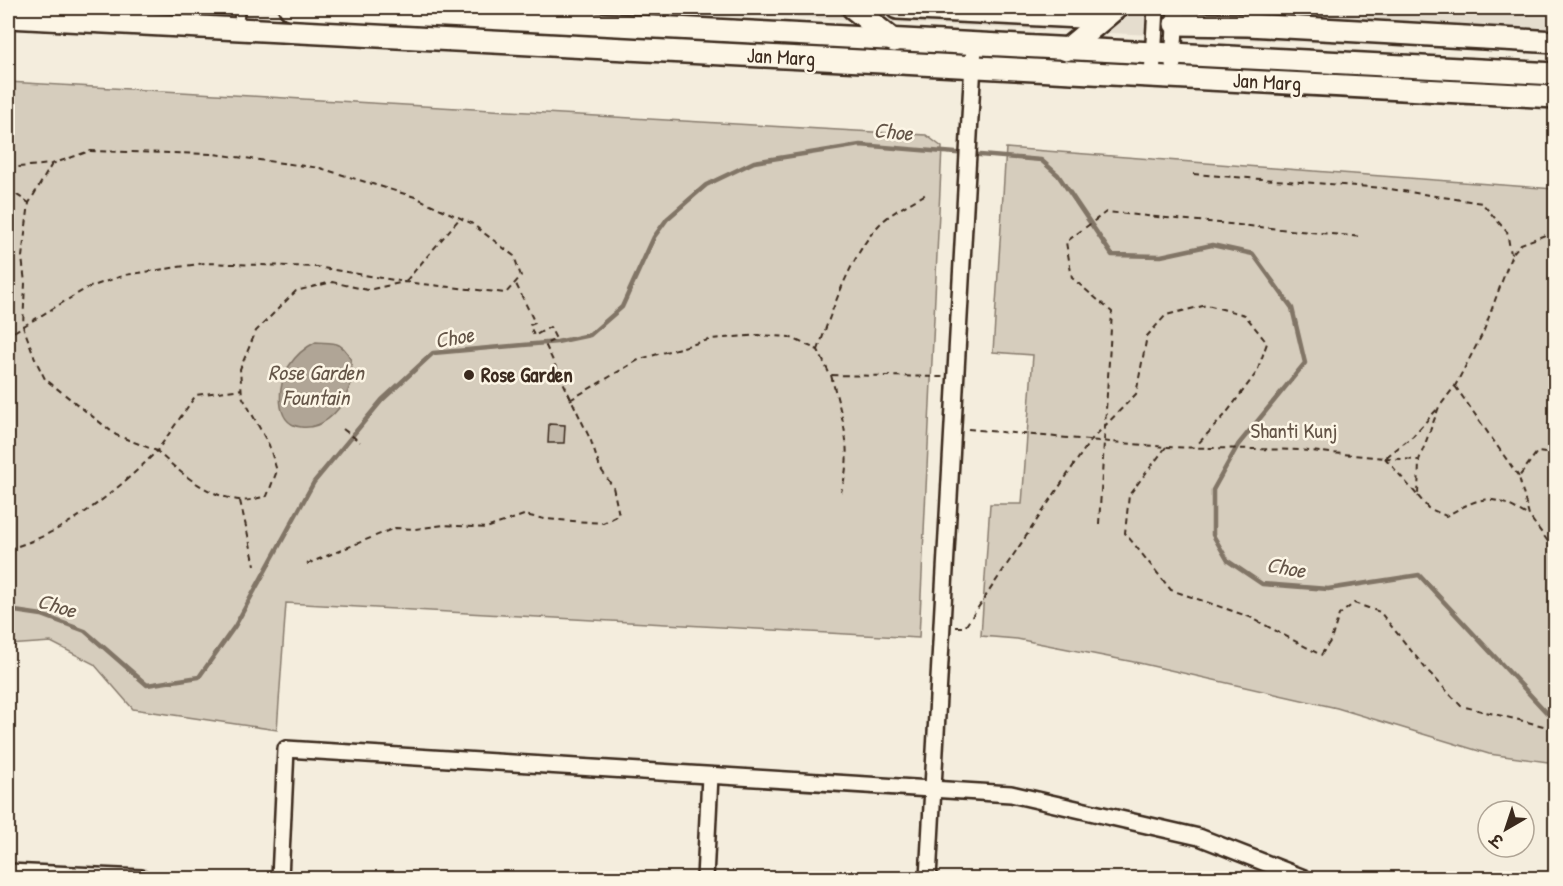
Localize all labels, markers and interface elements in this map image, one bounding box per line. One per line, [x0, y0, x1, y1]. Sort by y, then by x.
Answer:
street label: Jan Marg [746, 40, 816, 73]
street label: Jan Marg [1232, 65, 1302, 98]
water label: Choe [872, 114, 915, 148]
water label: Choe [432, 319, 477, 355]
water label: Rose Garden Fountain [268, 357, 366, 412]
place label: Rose Garden [481, 360, 573, 389]
marker: Rose Garden [462, 368, 476, 382]
park label: Shanti Kunj [1251, 416, 1337, 445]
water label: Choe [1264, 549, 1309, 585]
water label: Choe [34, 585, 81, 625]
north arrow [1476, 799, 1536, 859]
text: उ [1484, 828, 1509, 854]

